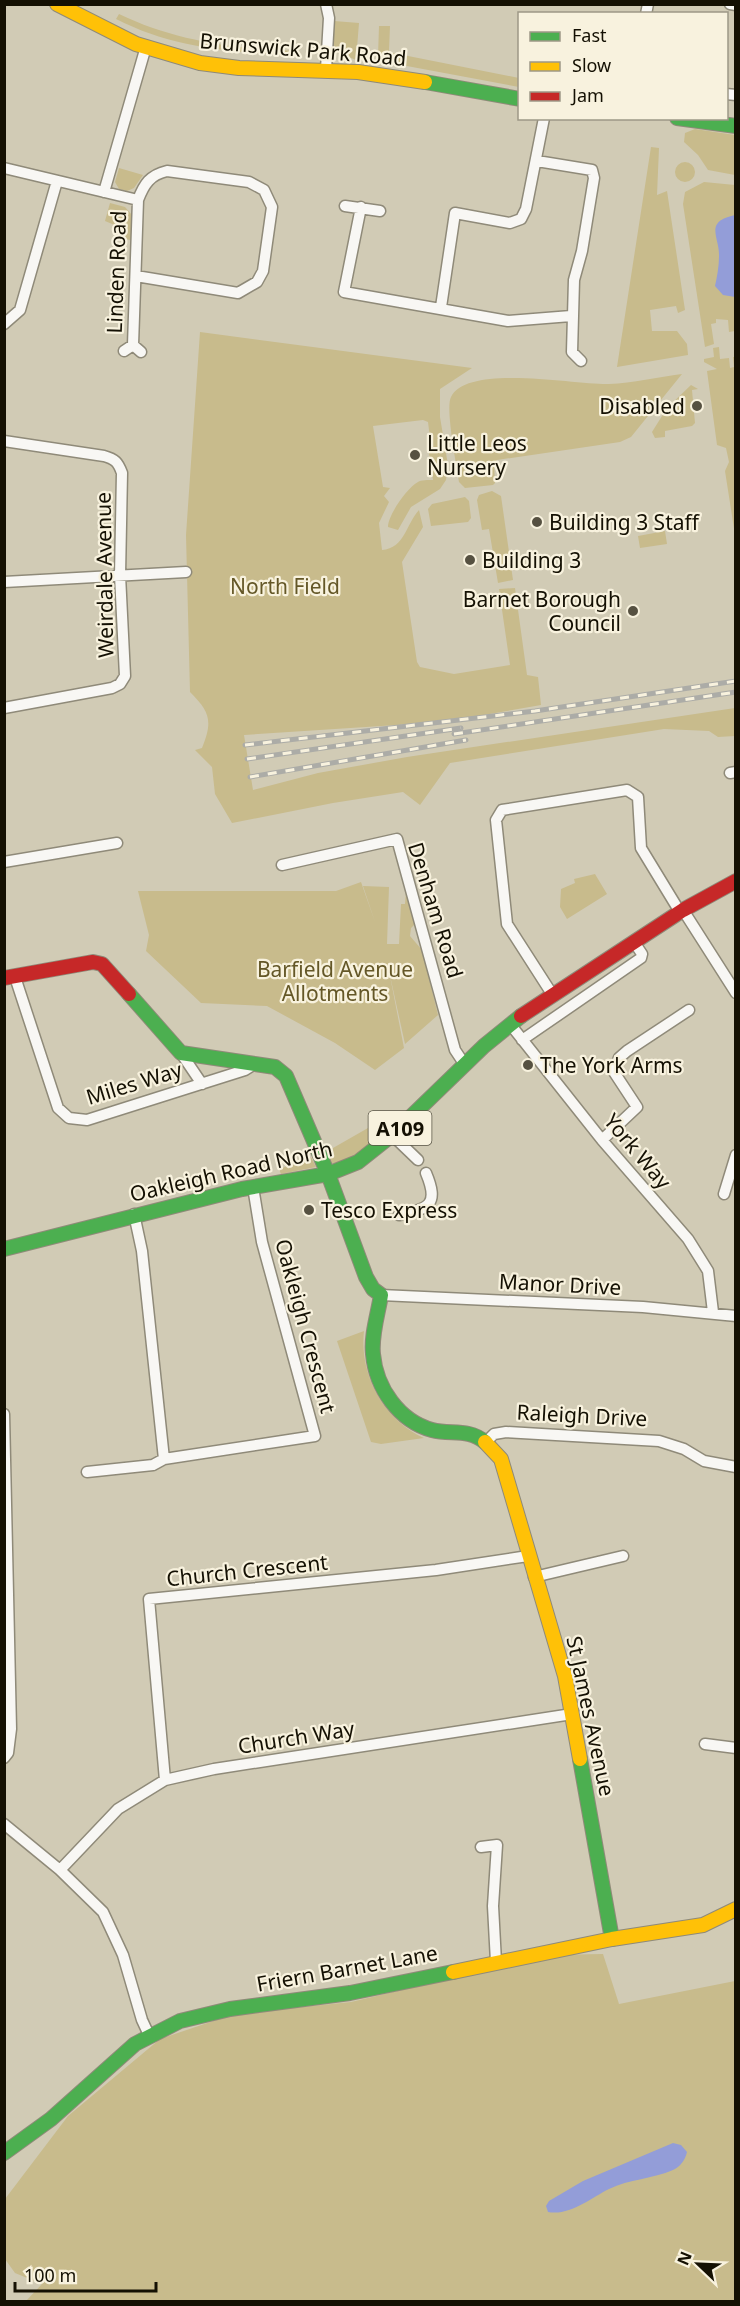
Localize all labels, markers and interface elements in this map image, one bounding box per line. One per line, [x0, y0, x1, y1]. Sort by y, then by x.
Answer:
legend [518, 12, 728, 120]
text: Fast [572, 23, 607, 47]
street label: Brunswick Park Road [199, 26, 407, 72]
text: Slow [572, 53, 611, 77]
text: Jam [570, 83, 604, 107]
street label: Linden Road [100, 210, 132, 334]
place label: Disabled [599, 392, 685, 420]
marker: Disabled [690, 399, 704, 413]
place label: Little Leos Nursery [427, 429, 527, 481]
marker: Little Leos Nursery [408, 448, 422, 462]
street label: Weirdale Avenue [89, 492, 119, 658]
place label: Building 3 Staff [549, 508, 701, 536]
marker: Building 3 Staff [530, 515, 544, 529]
place label: Building 3 [482, 546, 581, 574]
marker: Building 3 [463, 553, 477, 567]
park label: North Field [230, 572, 340, 600]
place label: Barnet Borough Council [463, 585, 621, 637]
marker: Barnet Borough Council [626, 604, 640, 618]
street label: Denham Road [402, 839, 470, 981]
park label: Barfield Avenue Allotments [257, 955, 413, 1007]
place label: The York Arms [540, 1051, 683, 1079]
street label: Miles Way [83, 1055, 186, 1111]
marker: The York Arms [521, 1058, 535, 1072]
street label: York Way [598, 1107, 678, 1195]
road number: A109 [368, 1111, 432, 1145]
street label: Oakleigh Road North [127, 1134, 335, 1208]
place label: Tesco Express [321, 1196, 457, 1224]
marker: Tesco Express [302, 1203, 316, 1217]
street label: Oakleigh Crescent [269, 1236, 343, 1417]
street label: Manor Drive [498, 1267, 622, 1301]
street label: Raleigh Drive [516, 1398, 648, 1432]
street label: Church Crescent [165, 1548, 329, 1592]
street label: St James Avenue [560, 1633, 622, 1799]
street label: Church Way [236, 1714, 357, 1760]
street label: Friern Barnet Lane [254, 1938, 440, 1998]
north arrow [668, 2234, 728, 2294]
text: N [672, 2248, 697, 2268]
scale bar [15, 2255, 156, 2293]
text: 100 m [24, 2263, 76, 2287]

